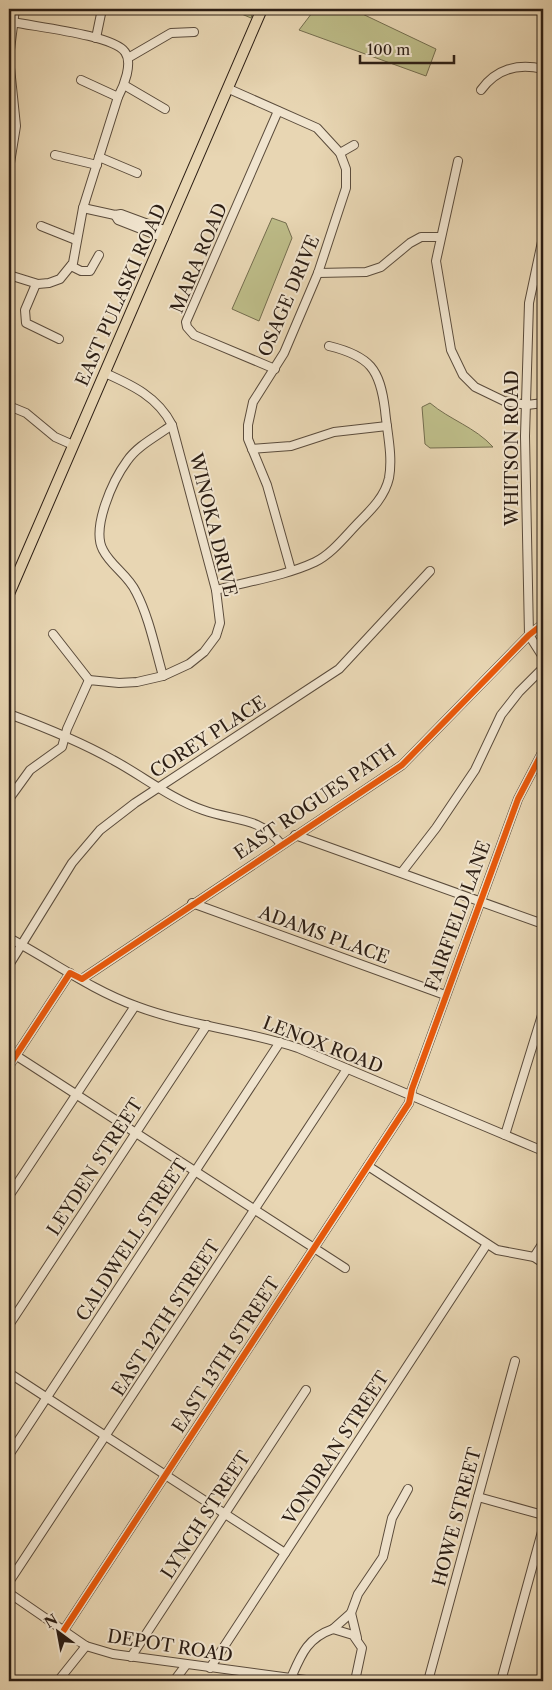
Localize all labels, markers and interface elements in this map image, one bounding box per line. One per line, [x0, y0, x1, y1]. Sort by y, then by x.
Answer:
scale bar [360, 32, 453, 64]
text: 100 m [367, 40, 410, 59]
street label: MARA ROAD [166, 200, 232, 316]
street label: EAST PULASKI ROAD [71, 201, 171, 389]
street label: OSAGE DRIVE [254, 232, 324, 360]
street label: WHITSON ROAD [501, 370, 523, 527]
street label: WINOKA DRIVE [184, 450, 241, 599]
street label: COREY PLACE [146, 691, 270, 783]
street label: EAST ROGUES PATH [230, 740, 400, 864]
street label: FAIRFIELD LANE [421, 838, 495, 994]
street label: ADAMS PLACE [255, 901, 392, 969]
street label: LENOX ROAD [260, 1012, 386, 1078]
street label: LEYDEN STREET [42, 1094, 148, 1240]
street label: CALDWELL STREET [71, 1154, 193, 1325]
street label: EAST 12TH STREET [107, 1235, 225, 1400]
street label: EAST 13TH STREET [167, 1273, 285, 1437]
street label: VONDRAN STREET [278, 1367, 394, 1530]
street label: HOWE STREET [428, 1445, 486, 1589]
street label: LYNCH STREET [157, 1447, 256, 1583]
north arrow [32, 1608, 82, 1658]
text: N [41, 1610, 61, 1632]
street label: DEPOT ROAD [106, 1625, 234, 1667]

